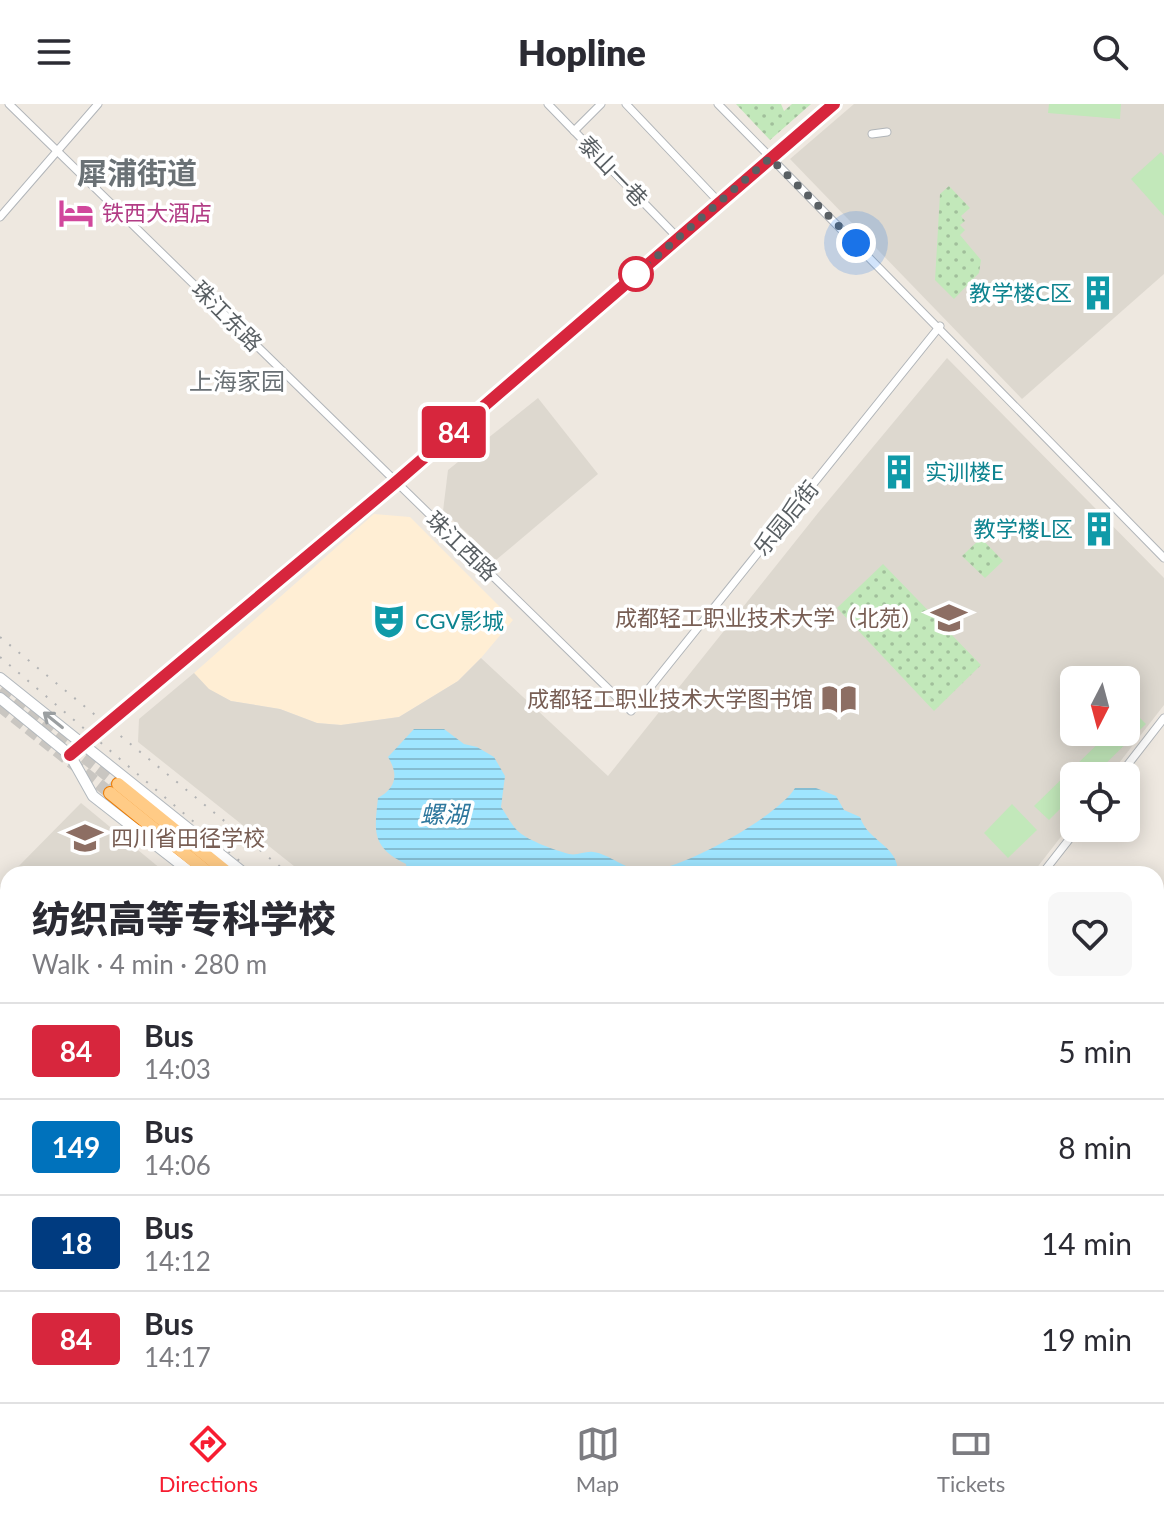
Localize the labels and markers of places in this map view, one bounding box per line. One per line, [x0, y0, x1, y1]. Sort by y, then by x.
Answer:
hotel icon: 铁西大酒店 [57, 194, 95, 232]
place label: 铁西大酒店 [102, 199, 212, 226]
unlabelled marker [619, 257, 653, 291]
building icon: 教学楼C区 [1079, 274, 1117, 312]
place label: 教学楼C区 [969, 279, 1072, 306]
building icon: 实训楼E [880, 453, 918, 491]
place label: 实训楼E [925, 458, 1004, 485]
building icon: 教学楼L区 [1080, 510, 1118, 548]
place label: 教学楼L区 [974, 515, 1073, 542]
school or university icon: 成都轻工职业技术大学（北苑） [930, 599, 968, 637]
theatre icon: CGV影城 [370, 602, 408, 640]
place label: 成都轻工职业技术大学（北苑） [615, 604, 923, 631]
place label: CGV影城 [415, 607, 504, 634]
library icon: 成都轻工职业技术大学图书馆 [820, 680, 858, 718]
place label: 成都轻工职业技术大学图书馆 [527, 685, 813, 712]
school or university icon: 四川省田径学校 [66, 819, 104, 857]
place label: 四川省田径学校 [111, 824, 265, 851]

